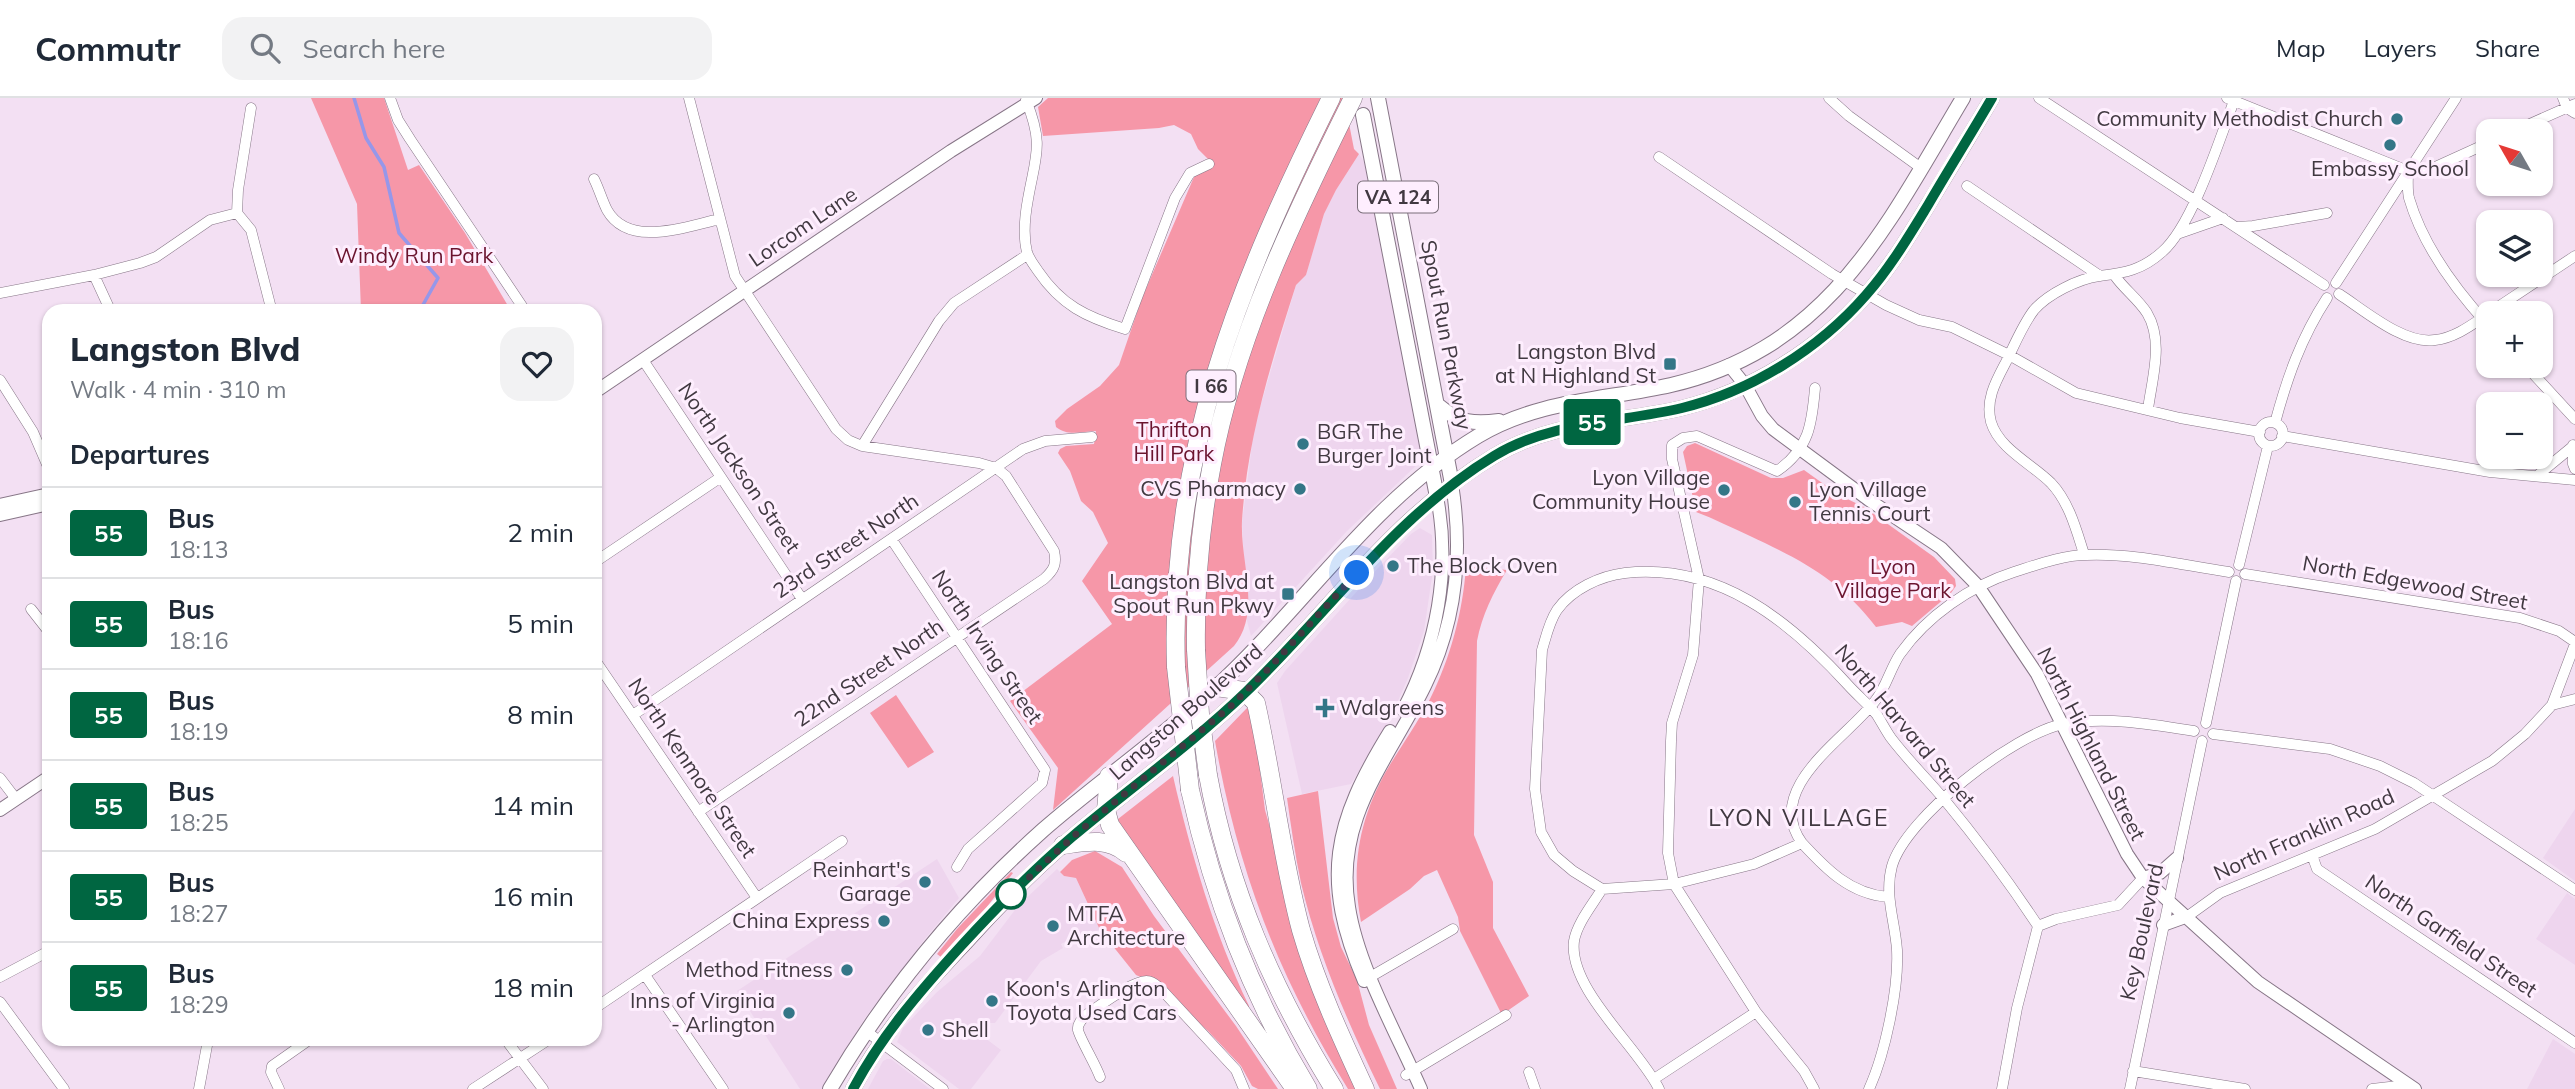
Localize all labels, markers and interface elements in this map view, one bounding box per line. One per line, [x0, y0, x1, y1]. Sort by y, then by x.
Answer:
search box [222, 17, 712, 80]
text: Commutr [35, 28, 180, 69]
icon: search [246, 29, 284, 67]
text: Search here [302, 32, 445, 65]
text: Map [2276, 33, 2325, 63]
text: Layers [2363, 33, 2437, 63]
text: Share [2475, 33, 2540, 63]
place label: Community Methodist Church [2096, 105, 2383, 131]
marker: Community Methodist Church [2389, 111, 2405, 127]
north arrow [2476, 119, 2553, 196]
map controls [2476, 119, 2553, 469]
marker: Embassy School [2382, 137, 2398, 153]
place label: Embassy School [2311, 155, 2469, 181]
street label: Lorcom Lane [743, 181, 861, 272]
road number: VA 124 [1358, 181, 1438, 212]
button: layers [2476, 210, 2553, 287]
street label: Spout Run Parkway [1416, 238, 1478, 432]
park label: Windy Run Park [335, 242, 493, 268]
button: + [2476, 301, 2553, 378]
button: heart [500, 327, 574, 401]
text: Langston Blvd [70, 328, 300, 369]
place label: Langston Blvd at N Highland St [1495, 338, 1656, 388]
marker: Langston Blvd at N Highland St [1662, 356, 1678, 372]
road number: I 66 [1186, 370, 1236, 402]
text: Walk · 4 min · 310 m [70, 375, 287, 404]
street label: North Jackson Street [673, 377, 806, 558]
button: − [2476, 392, 2553, 469]
line badge: 55 [1560, 399, 1624, 445]
text: 55 [1578, 407, 1606, 437]
park label: Thrifton Hill Park [1134, 416, 1215, 466]
place label: BGR The Burger Joint [1317, 418, 1432, 468]
marker: BGR The Burger Joint [1295, 436, 1311, 452]
text: Departures [70, 438, 210, 471]
place label: Lyon Village Community House [1532, 464, 1710, 514]
place label: CVS Pharmacy [1140, 475, 1286, 501]
place label: Lyon Village Tennis Court [1809, 476, 1930, 526]
marker: CVS Pharmacy [1292, 481, 1308, 497]
marker: Lyon Village Community House [1716, 482, 1732, 498]
street label: 23rd Street North [768, 487, 923, 603]
marker: Lyon Village Tennis Court [1787, 494, 1803, 510]
text: Bus [168, 502, 214, 535]
text: 2 min [507, 516, 574, 549]
text: 55 [94, 518, 123, 548]
text: 18:13 [168, 535, 228, 564]
street label: North Edgewood Street [2301, 549, 2530, 615]
place label: The Block Oven [1407, 552, 1558, 578]
park label: Lyon Village Park [1835, 553, 1951, 603]
your location [1339, 555, 1374, 590]
marker: The Block Oven [1385, 558, 1401, 574]
street label: North Irving Street [927, 565, 1049, 728]
place label: Langston Blvd at Spout Run Pkwy [1109, 568, 1274, 618]
marker: Langston Blvd at Spout Run Pkwy [1280, 586, 1296, 602]
text: Bus [168, 593, 214, 626]
text: 5 min [507, 607, 574, 640]
text: 55 [94, 609, 123, 639]
street label: 22nd Street North [789, 613, 948, 732]
text: 18:16 [168, 626, 228, 655]
street label: Langston Boulevard [1103, 638, 1267, 785]
street label: North Harvard Street [1830, 638, 1982, 812]
street label: North Highland Street [2032, 643, 2152, 844]
street label: North Kenmore Street [623, 673, 763, 862]
text: Bus [168, 684, 214, 717]
place label: Walgreens [1339, 694, 1444, 720]
text: 8 min [507, 698, 574, 731]
text: 55 [94, 700, 123, 730]
marker: Walgreens [1317, 700, 1333, 716]
text: 18:19 [168, 717, 228, 746]
text: Bus [168, 775, 214, 808]
street label: North Franklin Road [2209, 783, 2398, 886]
text: 14 min [492, 789, 574, 822]
text: 55 [94, 791, 123, 821]
district label: LYON VILLAGE [1708, 803, 1890, 832]
text: 18:25 [168, 808, 228, 837]
place label: Reinhart's Garage [812, 856, 911, 906]
street label: Key Boulevard [2114, 861, 2168, 1003]
text: Bus [168, 866, 214, 899]
street label: North Garfield Street [2361, 868, 2542, 1002]
marker: Reinhart's Garage [917, 874, 933, 890]
unlabelled marker [996, 879, 1026, 909]
text: 16 min [492, 880, 574, 913]
text: 55 [94, 882, 123, 912]
text: 18:27 [168, 899, 228, 928]
place label: MTFA Architecture [1067, 900, 1185, 950]
place label: China Express [732, 907, 870, 933]
marker: China Express [876, 913, 892, 929]
marker: MTFA Architecture [1045, 918, 1061, 934]
place label: Method Fitness [685, 956, 833, 982]
text: Bus [168, 957, 214, 990]
marker: Method Fitness [839, 962, 855, 978]
text: 18 min [492, 971, 574, 1004]
text: 55 [94, 973, 123, 1003]
place label: Koon's Arlington Toyota Used Cars [1006, 975, 1177, 1025]
place label: Inns of Virginia - Arlington [630, 987, 775, 1037]
text: 18:29 [168, 990, 228, 1019]
marker: Koon's Arlington Toyota Used Cars [984, 993, 1000, 1009]
marker: Inns of Virginia - Arlington [781, 1005, 797, 1021]
place label: Shell [942, 1016, 989, 1042]
marker: Shell [920, 1022, 936, 1038]

